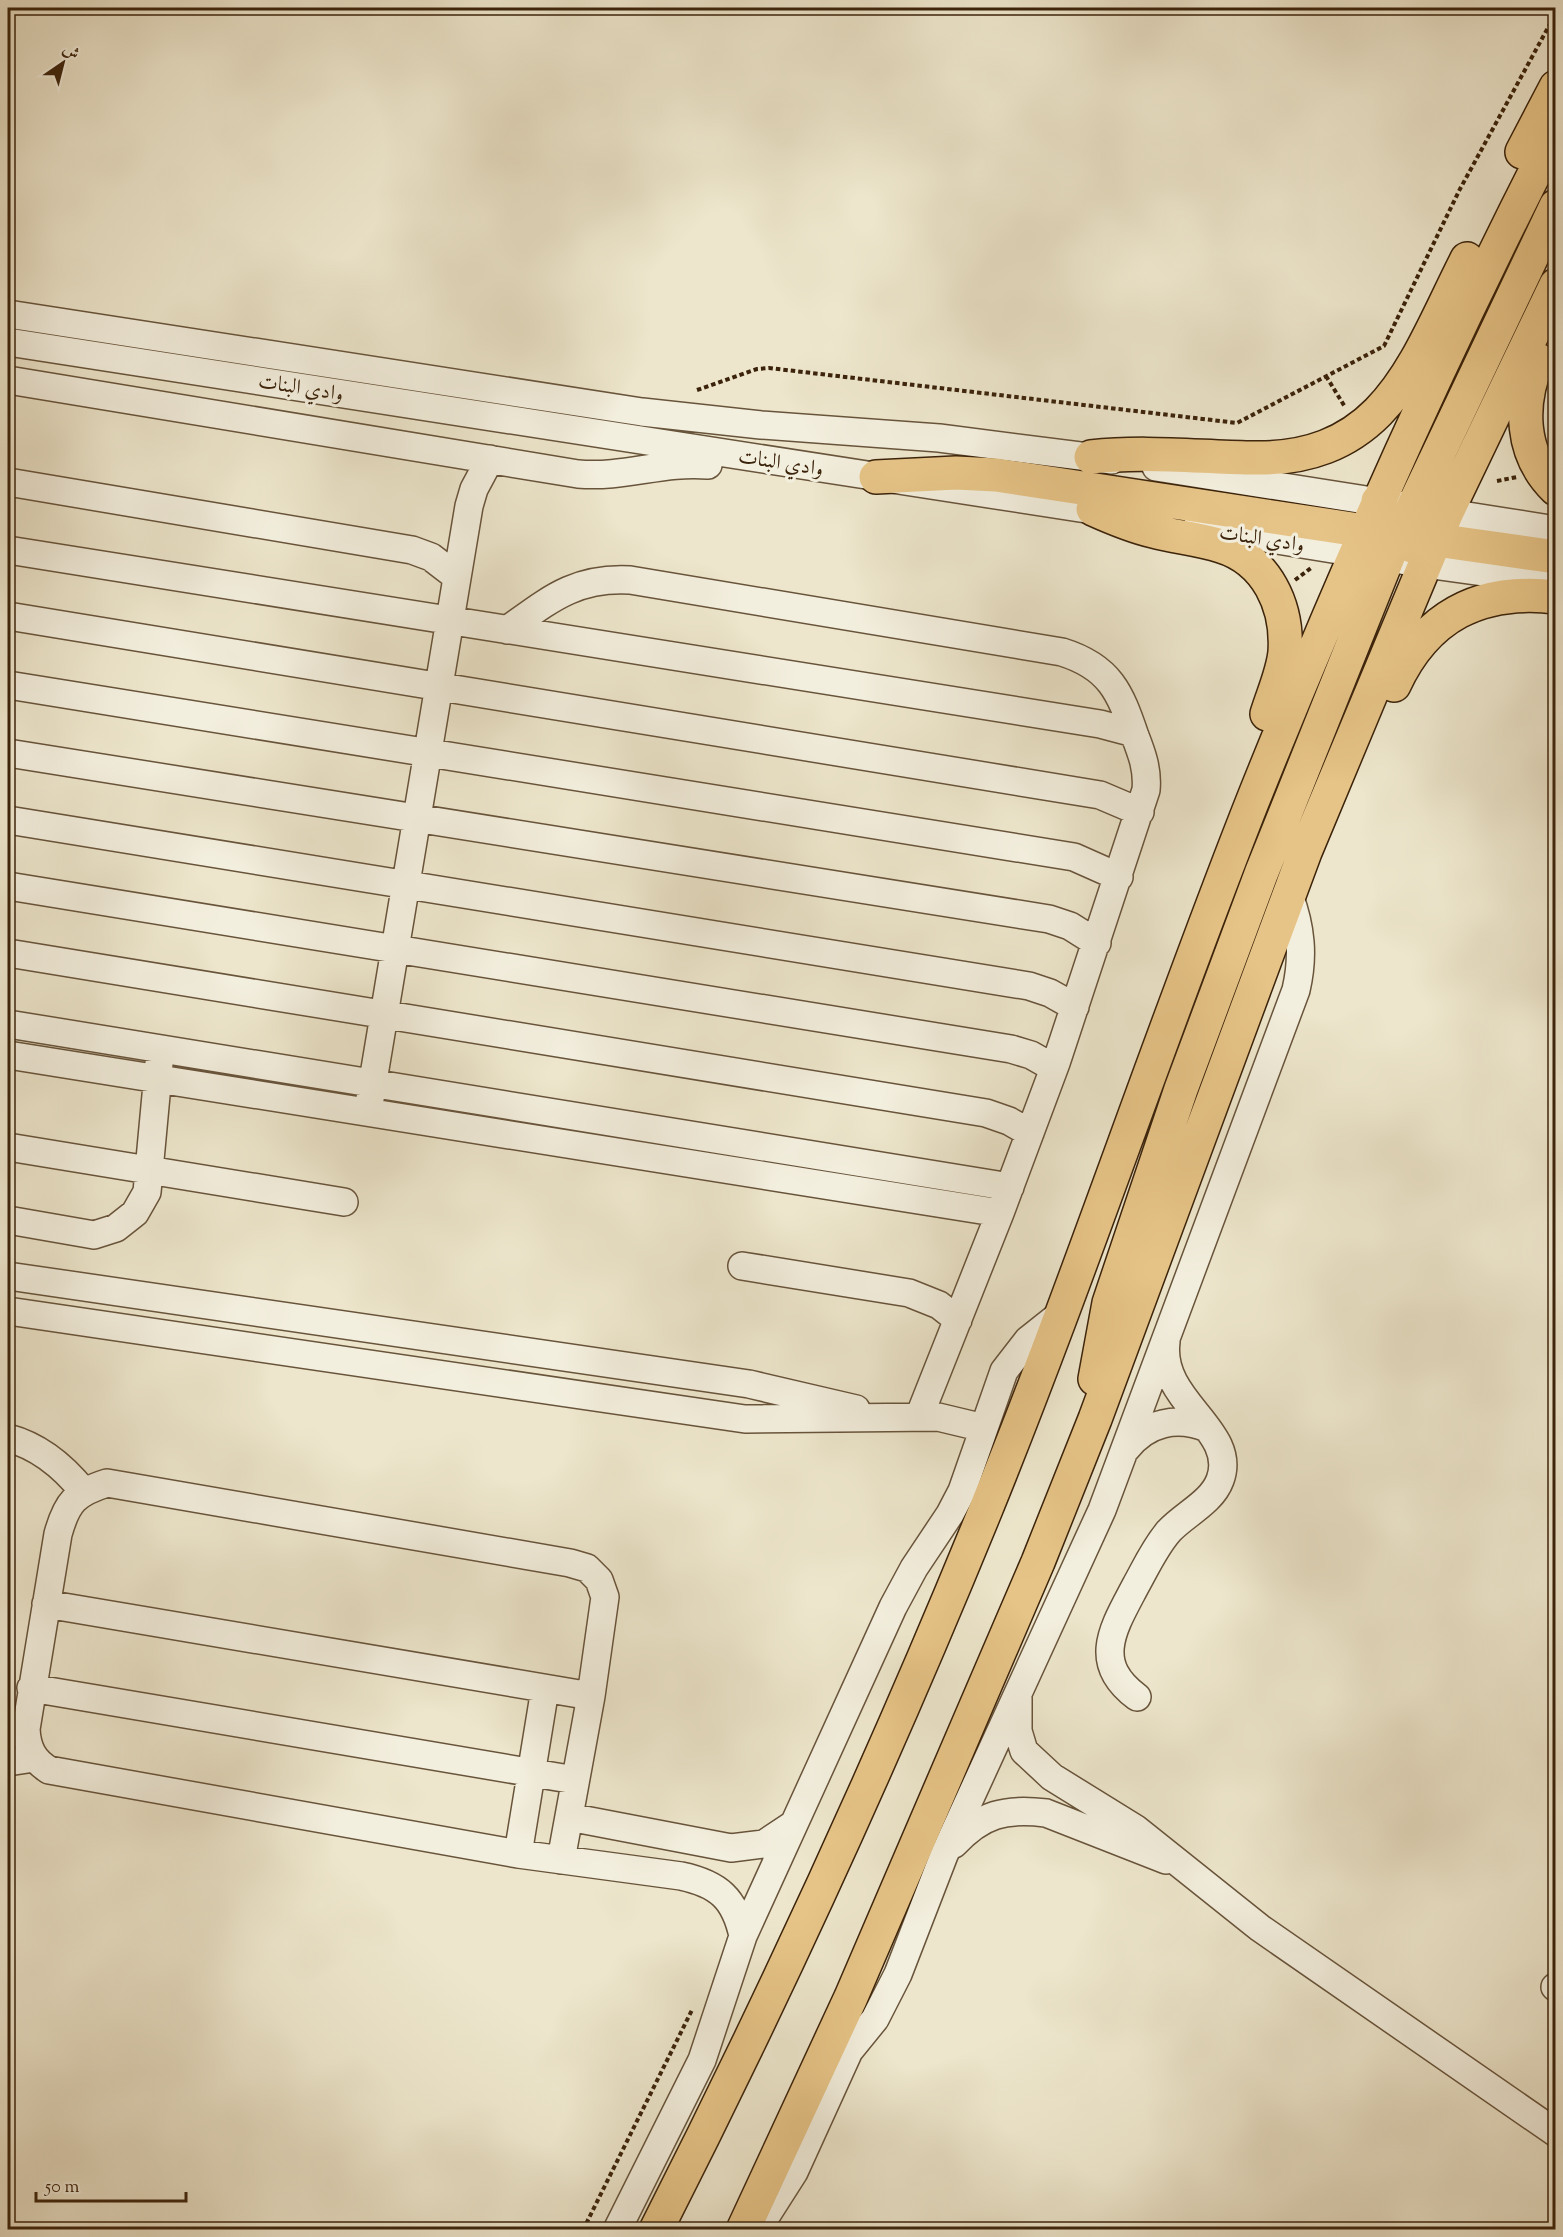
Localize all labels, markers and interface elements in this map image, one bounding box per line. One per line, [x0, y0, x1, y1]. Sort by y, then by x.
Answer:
north arrow [33, 33, 93, 93]
text: ش [57, 39, 83, 67]
street label: وادي البنات [256, 367, 345, 410]
street label: وادي البنات [736, 442, 825, 485]
street label: وادي البنات [1217, 518, 1306, 561]
scale bar [36, 2165, 186, 2203]
text: 50 m [44, 2175, 80, 2201]

